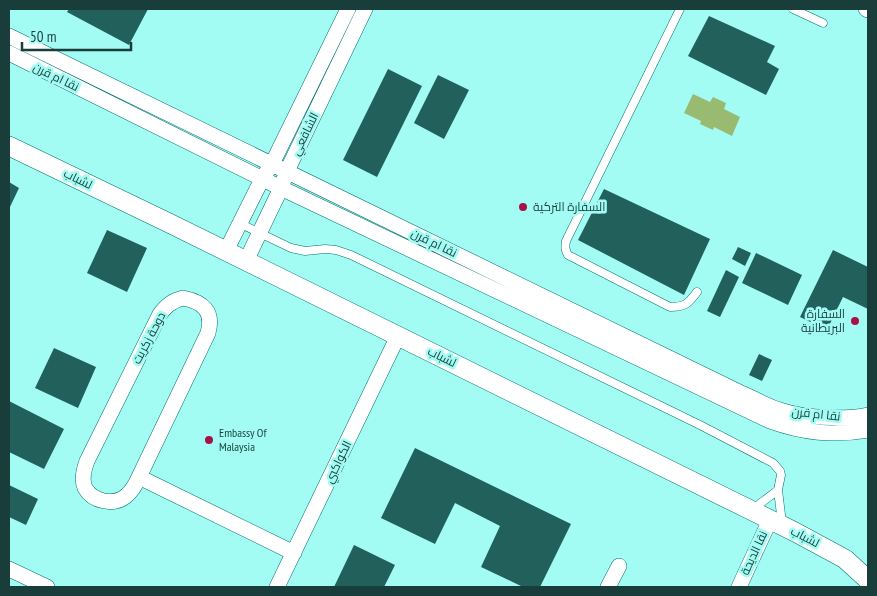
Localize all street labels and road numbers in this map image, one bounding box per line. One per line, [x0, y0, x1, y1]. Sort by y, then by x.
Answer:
street label: نقا ام قرن [30, 59, 82, 95]
street label: الشافعي [288, 110, 324, 159]
street label: لشباب [61, 165, 95, 192]
street label: نقا ام قرن [408, 225, 460, 261]
street label: دوحة زكريت [129, 309, 169, 366]
street label: لشباب [425, 343, 459, 370]
street label: نقا ام قرن [791, 403, 841, 425]
street label: الكواكبي [321, 438, 357, 487]
street label: لشباب [788, 523, 822, 550]
street label: نقا الديحة [737, 528, 770, 577]

